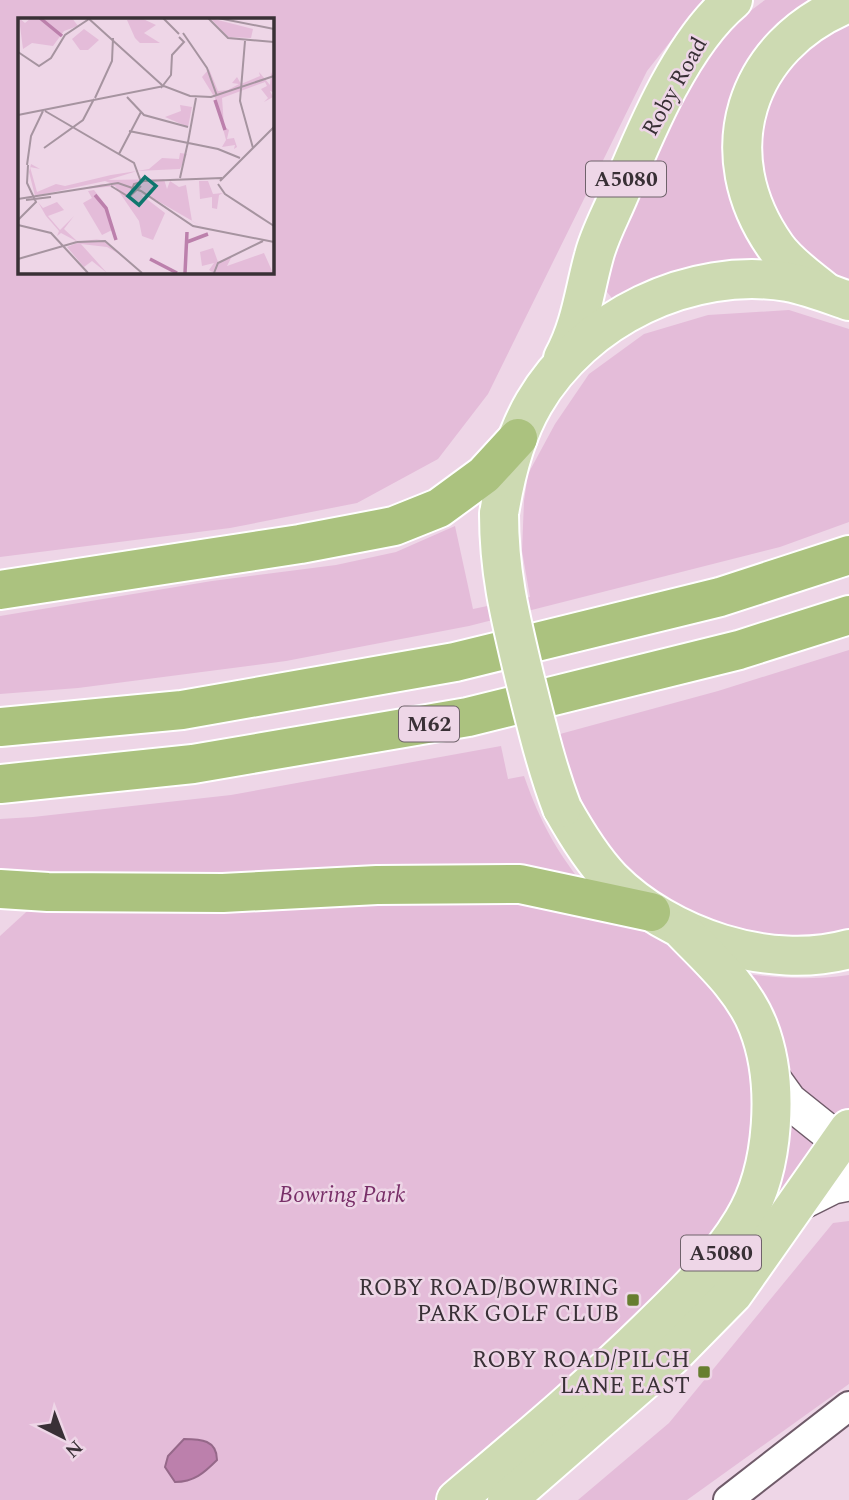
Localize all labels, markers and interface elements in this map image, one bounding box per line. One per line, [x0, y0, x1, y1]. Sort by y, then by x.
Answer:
inset map [18, 18, 273, 273]
street label: Roby Road [634, 30, 717, 143]
road number: A5080 [586, 162, 666, 196]
road number: M62 [399, 706, 459, 742]
park label: Bowring Park [279, 1178, 406, 1213]
road number: A5080 [681, 1236, 761, 1270]
place label: ROBY ROAD/BOWRING PARK GOLF CLUB [359, 1271, 619, 1332]
marker: ROBY ROAD/BOWRING PARK GOLF CLUB [625, 1292, 641, 1308]
place label: ROBY ROAD/PILCH LANE EAST [472, 1343, 690, 1404]
marker: ROBY ROAD/PILCH LANE EAST [696, 1364, 712, 1380]
north arrow [28, 1402, 98, 1472]
text: N [58, 1433, 89, 1464]

